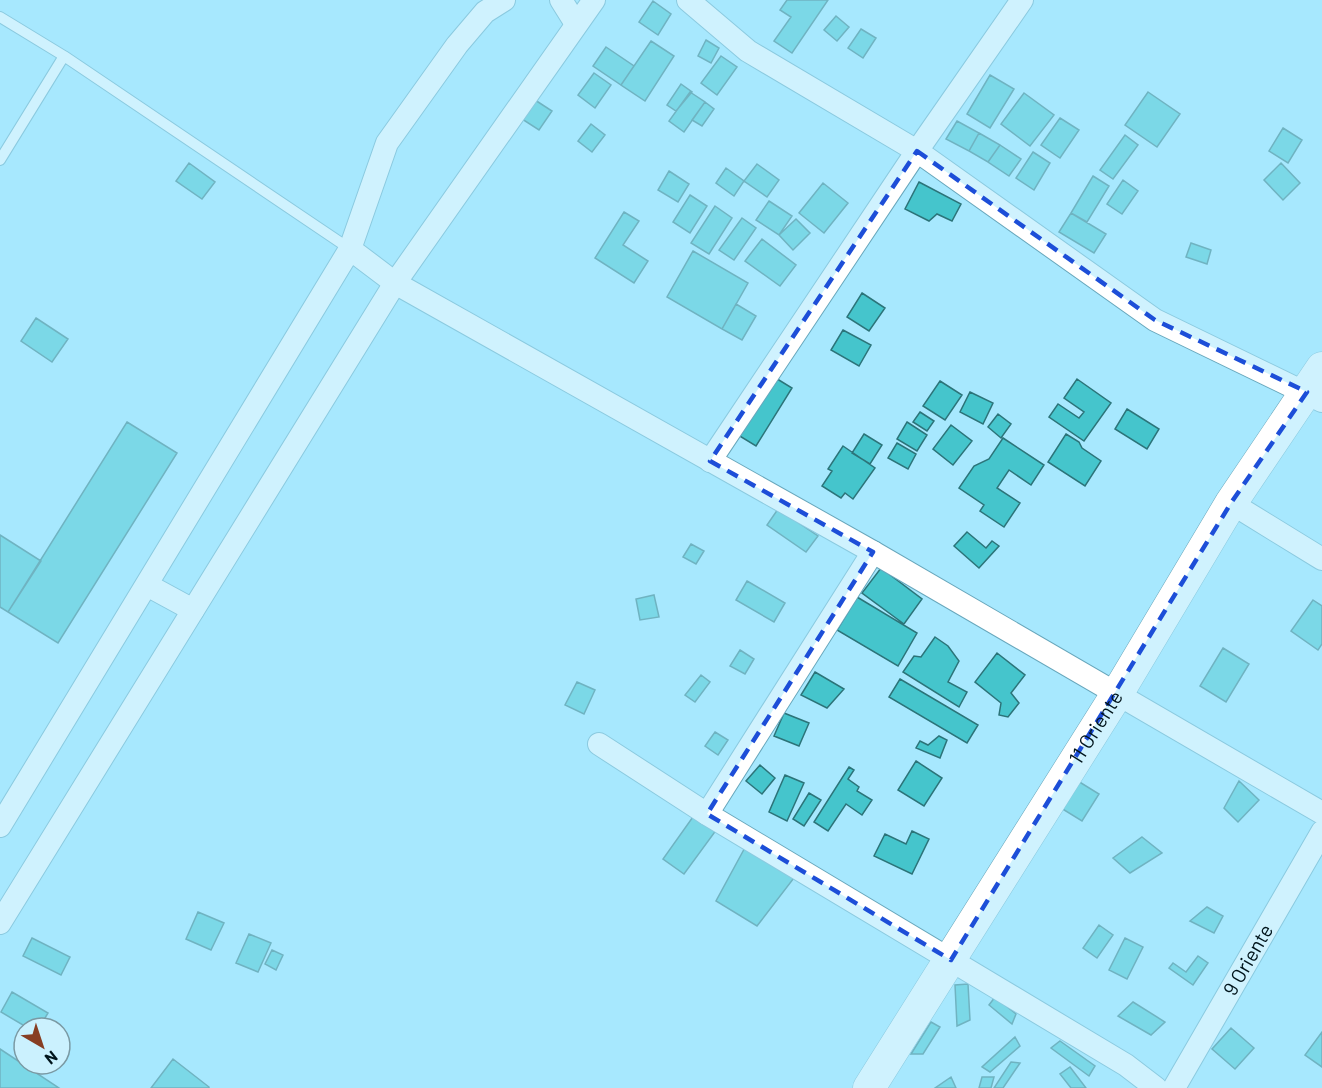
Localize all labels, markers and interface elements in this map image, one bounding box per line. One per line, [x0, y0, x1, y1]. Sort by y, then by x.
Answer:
street label: 11 Oriente [1063, 686, 1127, 768]
street label: 9 Oriente [1217, 919, 1277, 999]
north arrow [12, 1016, 72, 1076]
text: N [42, 1047, 62, 1069]

